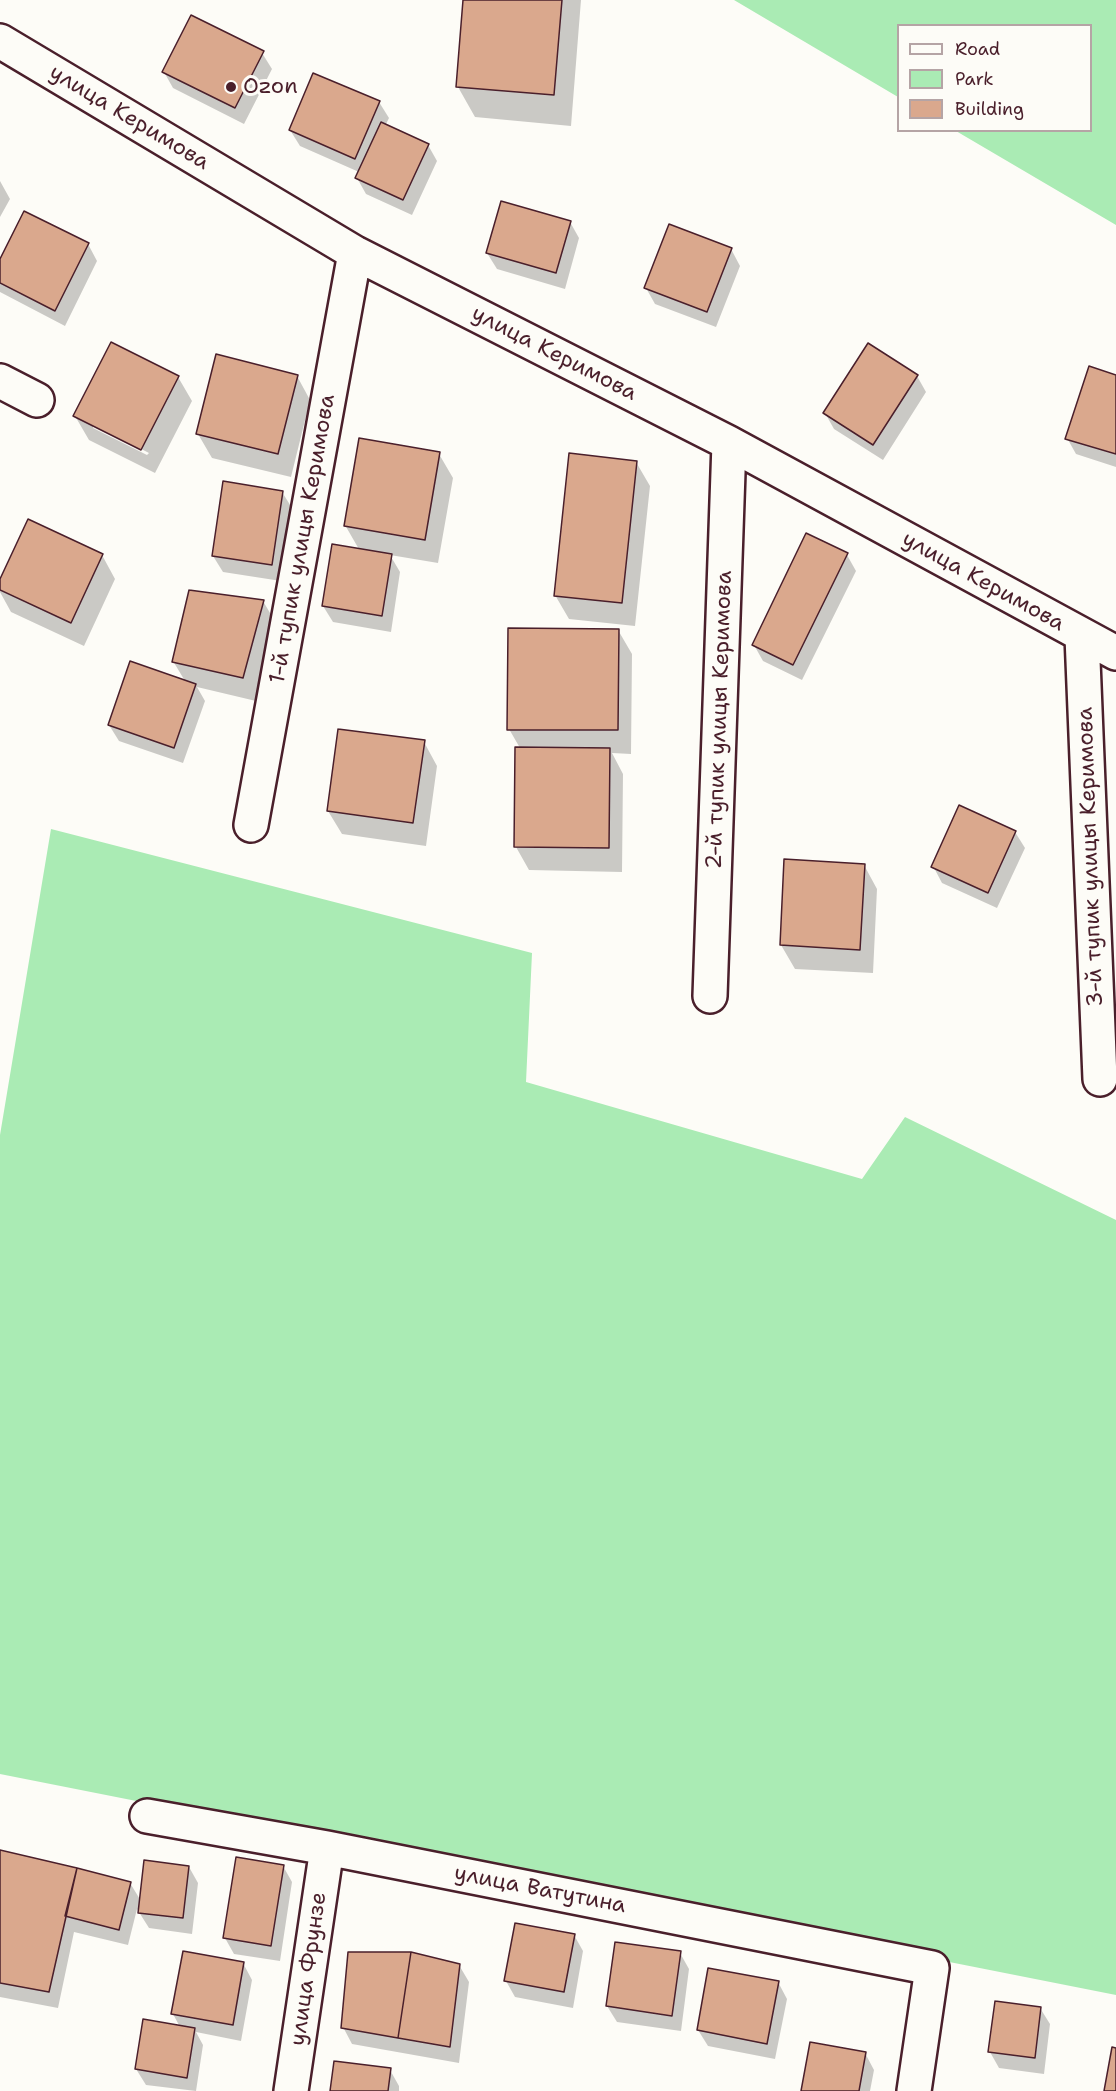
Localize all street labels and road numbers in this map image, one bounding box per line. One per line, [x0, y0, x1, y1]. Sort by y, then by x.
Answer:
street label: улица Керимова [44, 60, 214, 176]
street label: улица Керимова [467, 301, 641, 407]
street label: 1-й тупик улицы Керимова [265, 392, 341, 686]
street label: улица Керимова [897, 526, 1069, 638]
street label: 2-й тупик улицы Керимова [702, 570, 738, 870]
street label: 3-й тупик улицы Керимова [1073, 707, 1109, 1007]
street label: улица Ватутина [452, 1860, 628, 1920]
street label: улица Фрунзе [285, 1891, 333, 2047]

